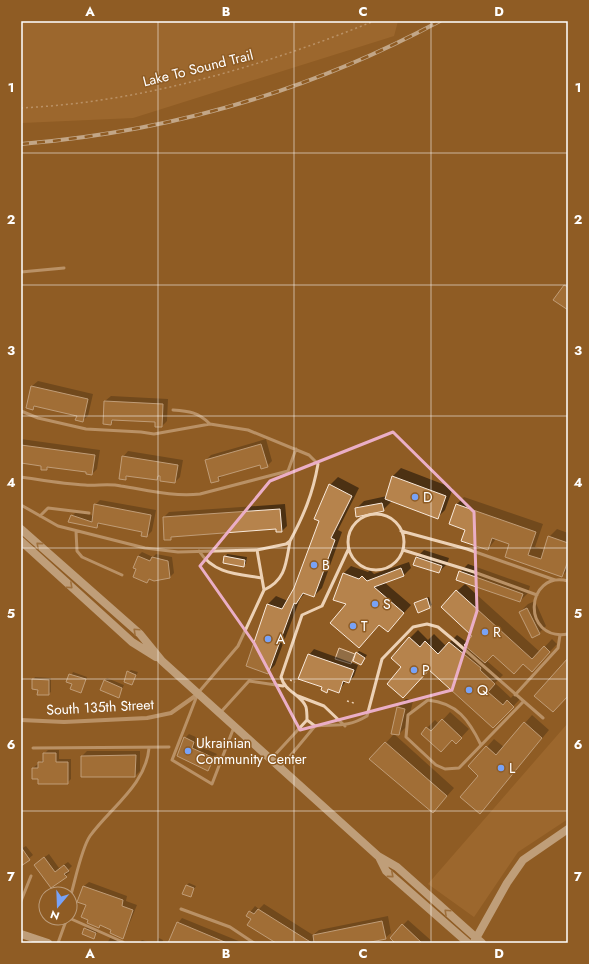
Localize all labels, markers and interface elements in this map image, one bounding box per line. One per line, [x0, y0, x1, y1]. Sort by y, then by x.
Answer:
text: A [84, 2, 95, 21]
text: B [222, 2, 231, 21]
text: C [358, 2, 368, 21]
text: D [494, 2, 504, 21]
street label: Lake To Sound Trail [141, 45, 255, 91]
text: 1 [8, 78, 14, 97]
text: 1 [575, 78, 581, 97]
text: 2 [7, 210, 15, 229]
text: 2 [574, 210, 582, 229]
text: 3 [7, 341, 15, 360]
text: 3 [574, 341, 582, 360]
text: 4 [6, 473, 16, 492]
text: 4 [573, 473, 583, 492]
place label: D [423, 487, 433, 507]
marker: D [410, 492, 420, 502]
one-way arrow [36, 542, 44, 550]
place label: B [322, 555, 330, 575]
marker: B [309, 560, 319, 570]
one-way arrow [66, 581, 73, 588]
place label: S [383, 594, 391, 614]
marker: S [370, 599, 380, 609]
text: 5 [7, 604, 15, 623]
text: 5 [574, 604, 582, 623]
place label: T [361, 616, 368, 636]
marker: T [348, 621, 358, 631]
place label: R [493, 622, 501, 642]
marker: R [480, 627, 490, 637]
one-way arrow [133, 628, 141, 636]
place label: A [276, 629, 286, 649]
marker: A [263, 634, 273, 644]
place label: P [422, 660, 430, 680]
marker: P [409, 665, 419, 675]
place label: Q [477, 680, 489, 700]
marker: Q [464, 685, 474, 695]
street label: South 135th Street [46, 694, 155, 720]
place label: Ukrainian Community Center [196, 733, 307, 769]
text: 6 [7, 735, 16, 754]
text: 6 [574, 735, 583, 754]
marker: Ukrainian Community Center [183, 746, 193, 756]
place label: L [509, 758, 516, 778]
marker: L [496, 763, 506, 773]
text: 7 [7, 867, 15, 886]
text: 7 [574, 867, 582, 886]
one-way arrow [386, 870, 394, 878]
north arrow [38, 886, 78, 926]
text: N [48, 906, 61, 924]
one-way arrow [444, 909, 452, 917]
text: A [84, 944, 95, 963]
text: B [222, 944, 231, 963]
text: C [358, 944, 368, 963]
text: D [494, 944, 504, 963]

